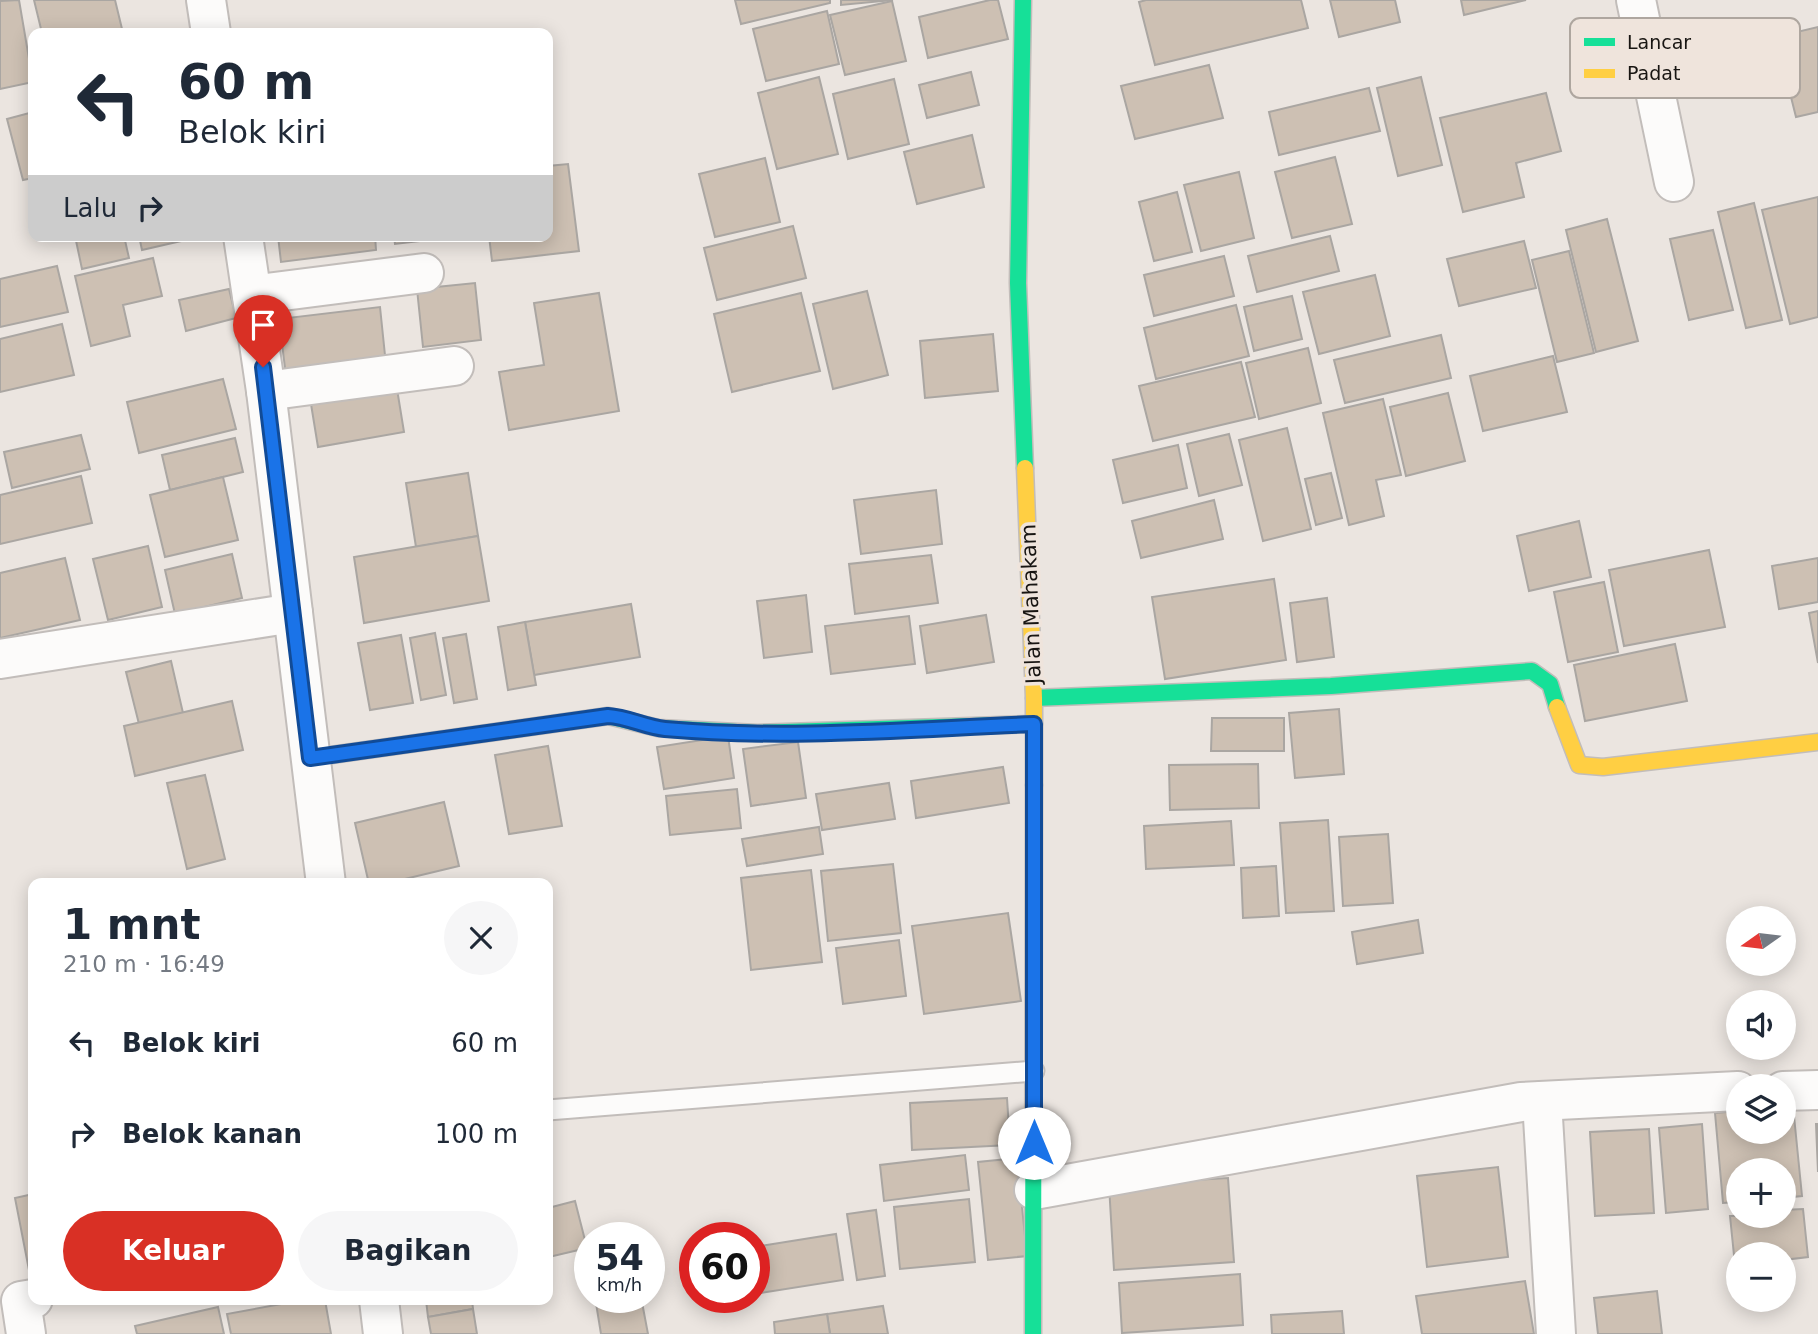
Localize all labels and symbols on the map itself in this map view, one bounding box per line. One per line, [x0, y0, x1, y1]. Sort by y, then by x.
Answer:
legend [1570, 18, 1800, 98]
text: Lancar [1627, 31, 1691, 53]
text: Padat [1627, 62, 1680, 84]
pin [233, 295, 293, 367]
street label: Jalan Mahakam [1016, 524, 1046, 686]
north arrow [1726, 906, 1796, 976]
position arrow [997, 1106, 1071, 1180]
speed limit sign: 60 [679, 1222, 770, 1313]

